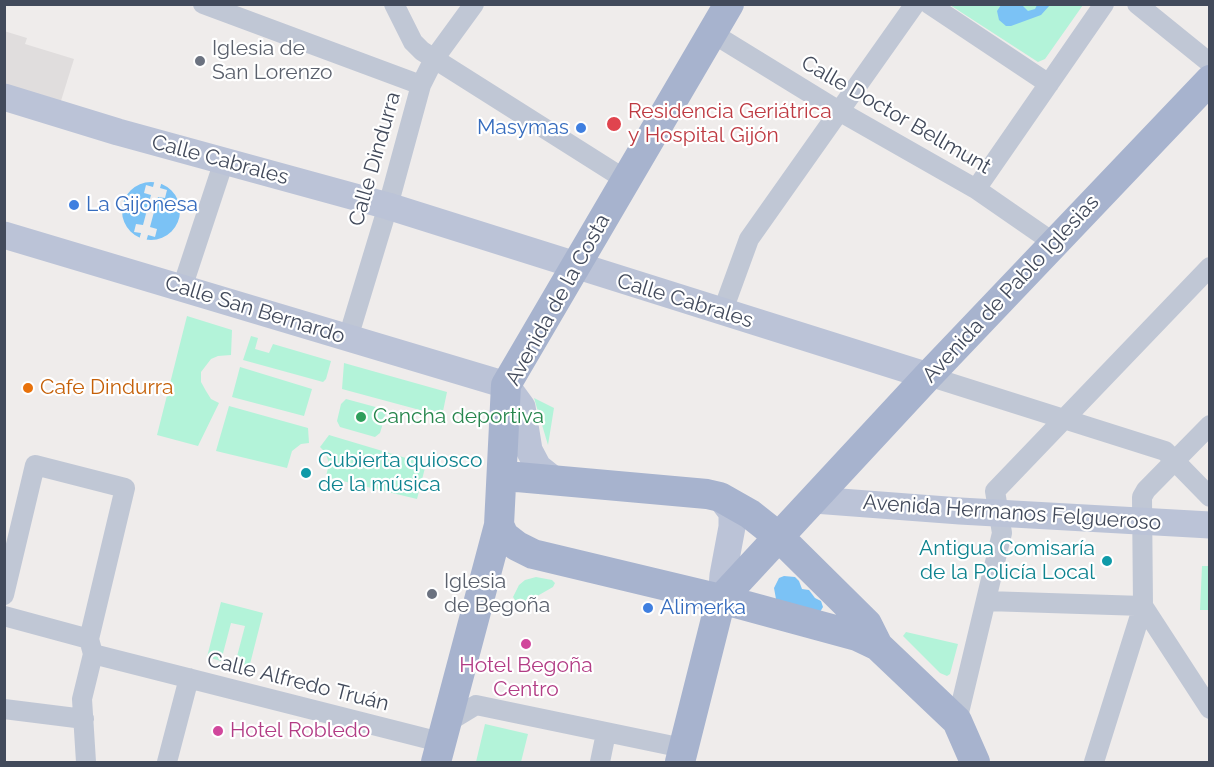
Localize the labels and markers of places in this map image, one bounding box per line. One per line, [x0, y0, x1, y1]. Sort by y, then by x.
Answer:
place label: Iglesia de San Lorenzo [212, 36, 332, 86]
marker: Iglesia de San Lorenzo [193, 54, 207, 68]
place label: Residencia Geriátrica y Hospital Gijón [628, 99, 832, 149]
place label: Masymas [477, 115, 569, 141]
marker: Residencia Geriátrica y Hospital Gijón [605, 115, 623, 133]
marker: Masymas [574, 121, 588, 135]
place label: La Gijonesa [86, 192, 198, 218]
marker: La Gijonesa [67, 198, 81, 212]
place label: Cafe Dindurra [40, 375, 174, 401]
marker: Cafe Dindurra [21, 381, 35, 395]
place label: Cancha deportiva [373, 404, 544, 430]
marker: Cancha deportiva [354, 410, 368, 424]
place label: Cubierta quiosco de la música [318, 448, 483, 498]
marker: Cubierta quiosco de la música [299, 466, 313, 480]
place label: Antigua Comisaría de la Policía Local [919, 536, 1095, 586]
marker: Antigua Comisaría de la Policía Local [1100, 554, 1114, 568]
place label: Iglesia de Begoña [444, 569, 550, 619]
marker: Iglesia de Begoña [425, 587, 439, 601]
place label: Alimerka [660, 595, 746, 621]
marker: Alimerka [641, 601, 655, 615]
marker: Hotel Begoña Centro [519, 637, 533, 651]
place label: Hotel Begoña Centro [459, 653, 593, 703]
place label: Hotel Robledo [230, 718, 370, 744]
marker: Hotel Robledo [211, 724, 225, 738]

